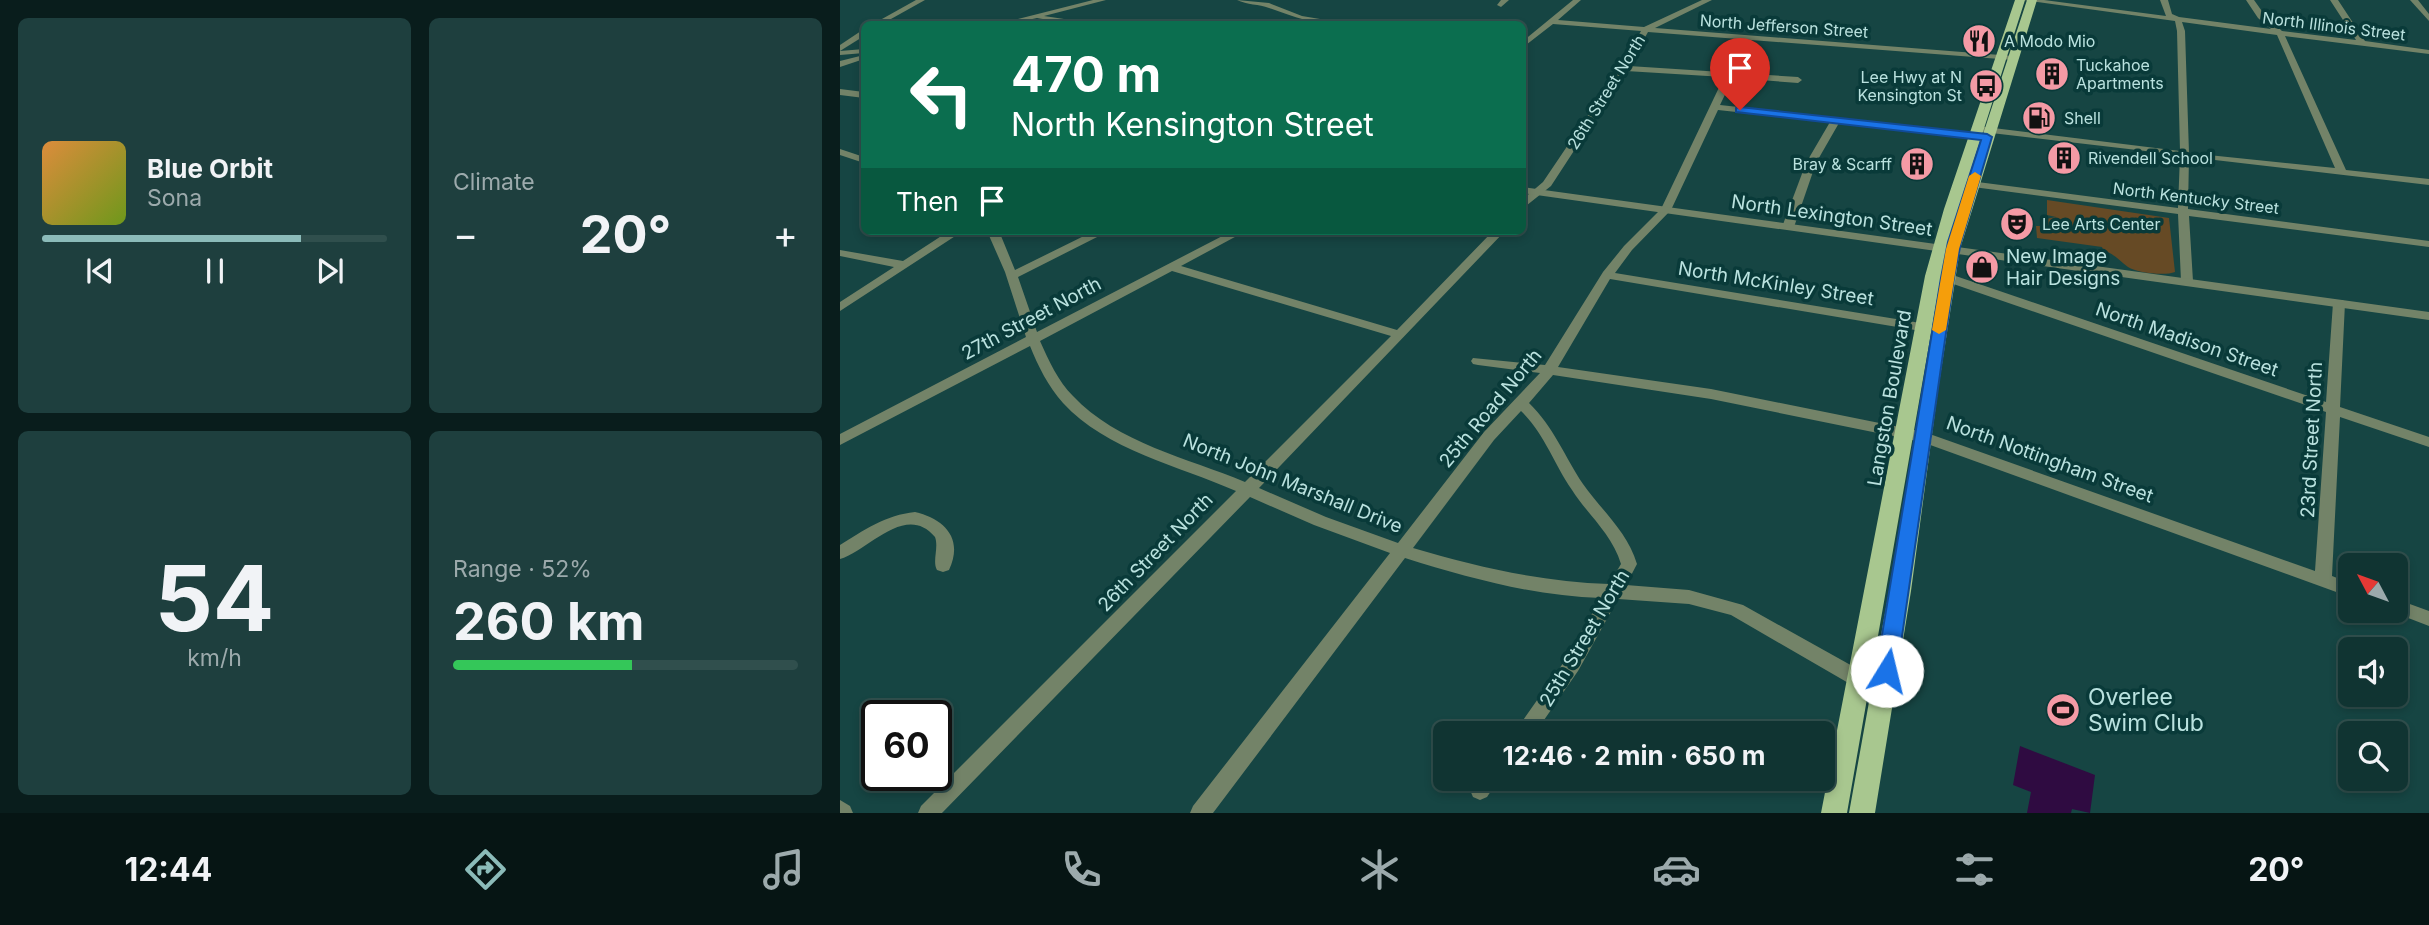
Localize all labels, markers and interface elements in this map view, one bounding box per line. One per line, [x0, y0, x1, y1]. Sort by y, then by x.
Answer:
street label: North Illinois Street [2261, 7, 2407, 45]
street label: North Jefferson Street [1699, 10, 1869, 42]
restaurant icon: A Modo Mio [1960, 22, 1998, 60]
street label: 26th Street North [1563, 31, 1649, 153]
place label: A Modo Mio [2004, 31, 2095, 51]
pin [1710, 38, 1770, 110]
text: 470 m [1011, 45, 1161, 104]
icon: left [896, 49, 987, 140]
icon: arrive [1721, 49, 1759, 87]
building icon: Tuckahoe Apartments [2033, 55, 2071, 93]
place label: Tuckahoe Apartments [2076, 55, 2164, 93]
place label: Lee Hwy at N Kensington St [1857, 67, 1962, 105]
bus stop icon: Lee Hwy at N Kensington St [1967, 67, 2005, 105]
fuel station icon: Shell [2020, 99, 2058, 137]
text: North Kensington Street [1011, 105, 1374, 144]
place label: Shell [2064, 108, 2101, 128]
building icon: Rivendell School [2045, 139, 2083, 177]
building icon: Bray & Scarff [1898, 145, 1936, 183]
place label: Rivendell School [2088, 148, 2213, 168]
text: Blue Orbit [147, 153, 273, 184]
place label: Bray & Scarff [1792, 154, 1892, 174]
text: Climate [453, 168, 535, 196]
street label: North Kentucky Street [2112, 178, 2280, 218]
icon: arrive [973, 182, 1011, 220]
text: Sona [147, 184, 202, 212]
text: Then [896, 186, 959, 217]
street label: North Lexington Street [1730, 190, 1934, 241]
text: 20° [580, 203, 671, 266]
theatre icon: Lee Arts Center [1998, 205, 2036, 243]
text: − [453, 211, 478, 257]
text: + [773, 211, 798, 257]
place label: Lee Arts Center [2042, 214, 2160, 234]
place label: New Image Hair Designs [2006, 245, 2120, 290]
shop icon: New Image Hair Designs [1963, 248, 2001, 286]
icon: previous [81, 252, 119, 290]
icon: pause [196, 252, 234, 290]
icon: next [311, 252, 349, 290]
street label: North McKinley Street [1676, 257, 1875, 310]
street label: 27th Street North [958, 272, 1105, 365]
street label: North Madison Street [2093, 297, 2281, 382]
street label: Langston Boulevard [1863, 308, 1916, 488]
street label: 25th Road North [1434, 344, 1547, 472]
street label: 23rd Street North [2296, 361, 2327, 519]
street label: North Nottingham Street [1943, 411, 2156, 508]
street label: North John Marshall Drive [1180, 429, 1406, 538]
street label: 26th Street North [1093, 488, 1218, 616]
text: 54 [155, 543, 274, 653]
north arrow [2338, 553, 2408, 623]
map controls [2338, 553, 2408, 791]
text: Range · 52% [453, 555, 592, 583]
street label: 25th Street North [1535, 566, 1634, 711]
text: 260 km [453, 590, 645, 653]
position arrow [1850, 634, 1924, 708]
button: sound [2338, 637, 2408, 707]
text: km/h [187, 644, 242, 672]
place label: Overlee Swim Club [2088, 683, 2204, 737]
sports icon: Overlee Swim Club [2044, 691, 2082, 729]
speed limit sign: 60 [861, 700, 952, 791]
button: search [2338, 721, 2408, 791]
text: 12:46 · 2 min · 650 m [1502, 740, 1766, 771]
icon: directions [461, 845, 510, 894]
icon: music [759, 845, 808, 894]
icon: phone [1057, 845, 1106, 894]
icon: climate [1355, 845, 1404, 894]
icon: car [1652, 845, 1701, 894]
icon: filters [1950, 845, 1999, 894]
text: 12:44 [124, 850, 212, 889]
text: 20° [2248, 850, 2305, 889]

